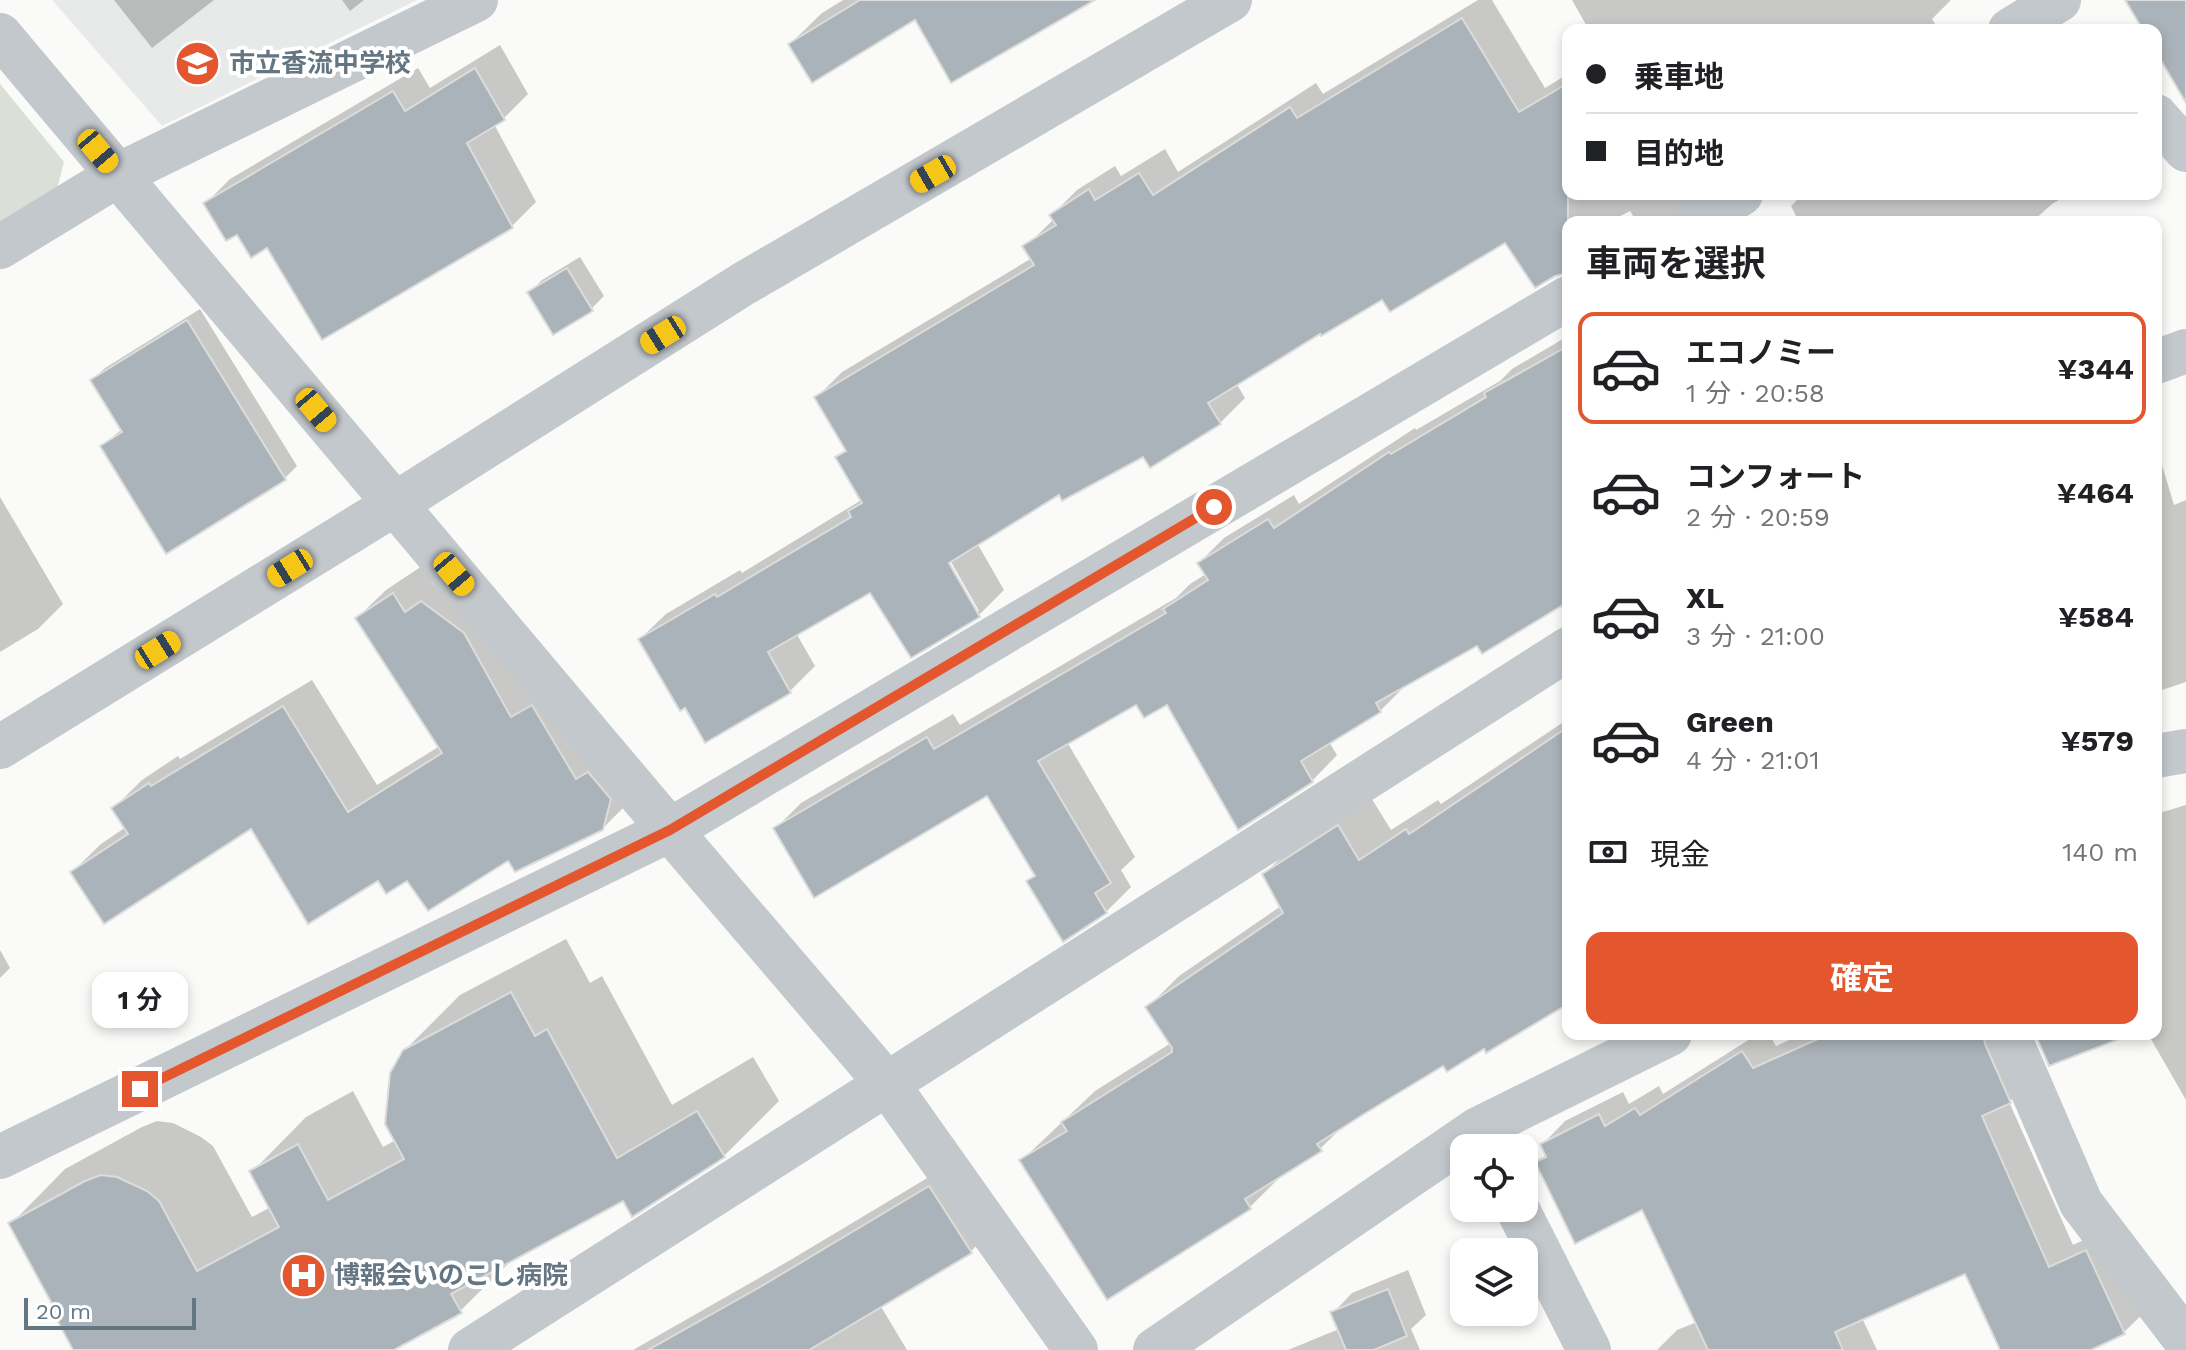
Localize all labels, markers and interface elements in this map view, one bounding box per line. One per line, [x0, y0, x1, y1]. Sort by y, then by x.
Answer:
school or university icon: 市立香流中学校 [174, 39, 222, 87]
place label: 市立香流中学校 [229, 48, 411, 78]
text: 乗車地 [1634, 59, 1724, 94]
car [73, 125, 123, 177]
text: 目的地 [1634, 136, 1724, 171]
car [906, 152, 960, 196]
text: 車両を選択 [1586, 243, 1766, 285]
car [636, 312, 690, 358]
icon: car [1590, 332, 1662, 404]
text: エコノミー [1686, 335, 1836, 370]
text: ¥344 [2057, 351, 2134, 386]
text: 1 分 · 20:58 [1686, 378, 1825, 408]
car [291, 384, 341, 436]
icon: car [1590, 456, 1662, 528]
text: コンフォート [1686, 459, 1865, 494]
text: ¥464 [2057, 475, 2134, 510]
route start [1196, 489, 1232, 525]
text: 2 分 · 20:59 [1686, 502, 1830, 532]
car [263, 545, 317, 591]
car [429, 548, 479, 600]
icon: car [1590, 580, 1662, 652]
text: XL [1686, 580, 1724, 615]
text: ¥584 [2058, 599, 2134, 634]
text: 3 分 · 21:00 [1686, 621, 1825, 651]
car [131, 627, 185, 673]
icon: car [1590, 704, 1662, 776]
text: Green [1686, 704, 1774, 739]
text: ¥579 [2061, 723, 2134, 758]
text: 4 分 · 21:01 [1686, 745, 1820, 775]
icon: cash [1586, 830, 1630, 874]
text: 現金 [1650, 837, 1710, 872]
text: 140 m [2062, 837, 2138, 867]
button: 確定 [1586, 932, 2138, 1024]
callout: 1 分 [92, 973, 188, 1029]
text: 1 分 [118, 985, 162, 1015]
route end [122, 1071, 158, 1107]
map controls [1450, 1134, 1538, 1326]
button: locate [1450, 1134, 1538, 1222]
button: layers [1450, 1238, 1538, 1326]
hospital icon: 博報会いのこし病院 [279, 1251, 327, 1299]
place label: 博報会いのこし病院 [334, 1260, 568, 1290]
scale bar [24, 1294, 196, 1330]
text: 20 m [36, 1299, 91, 1324]

